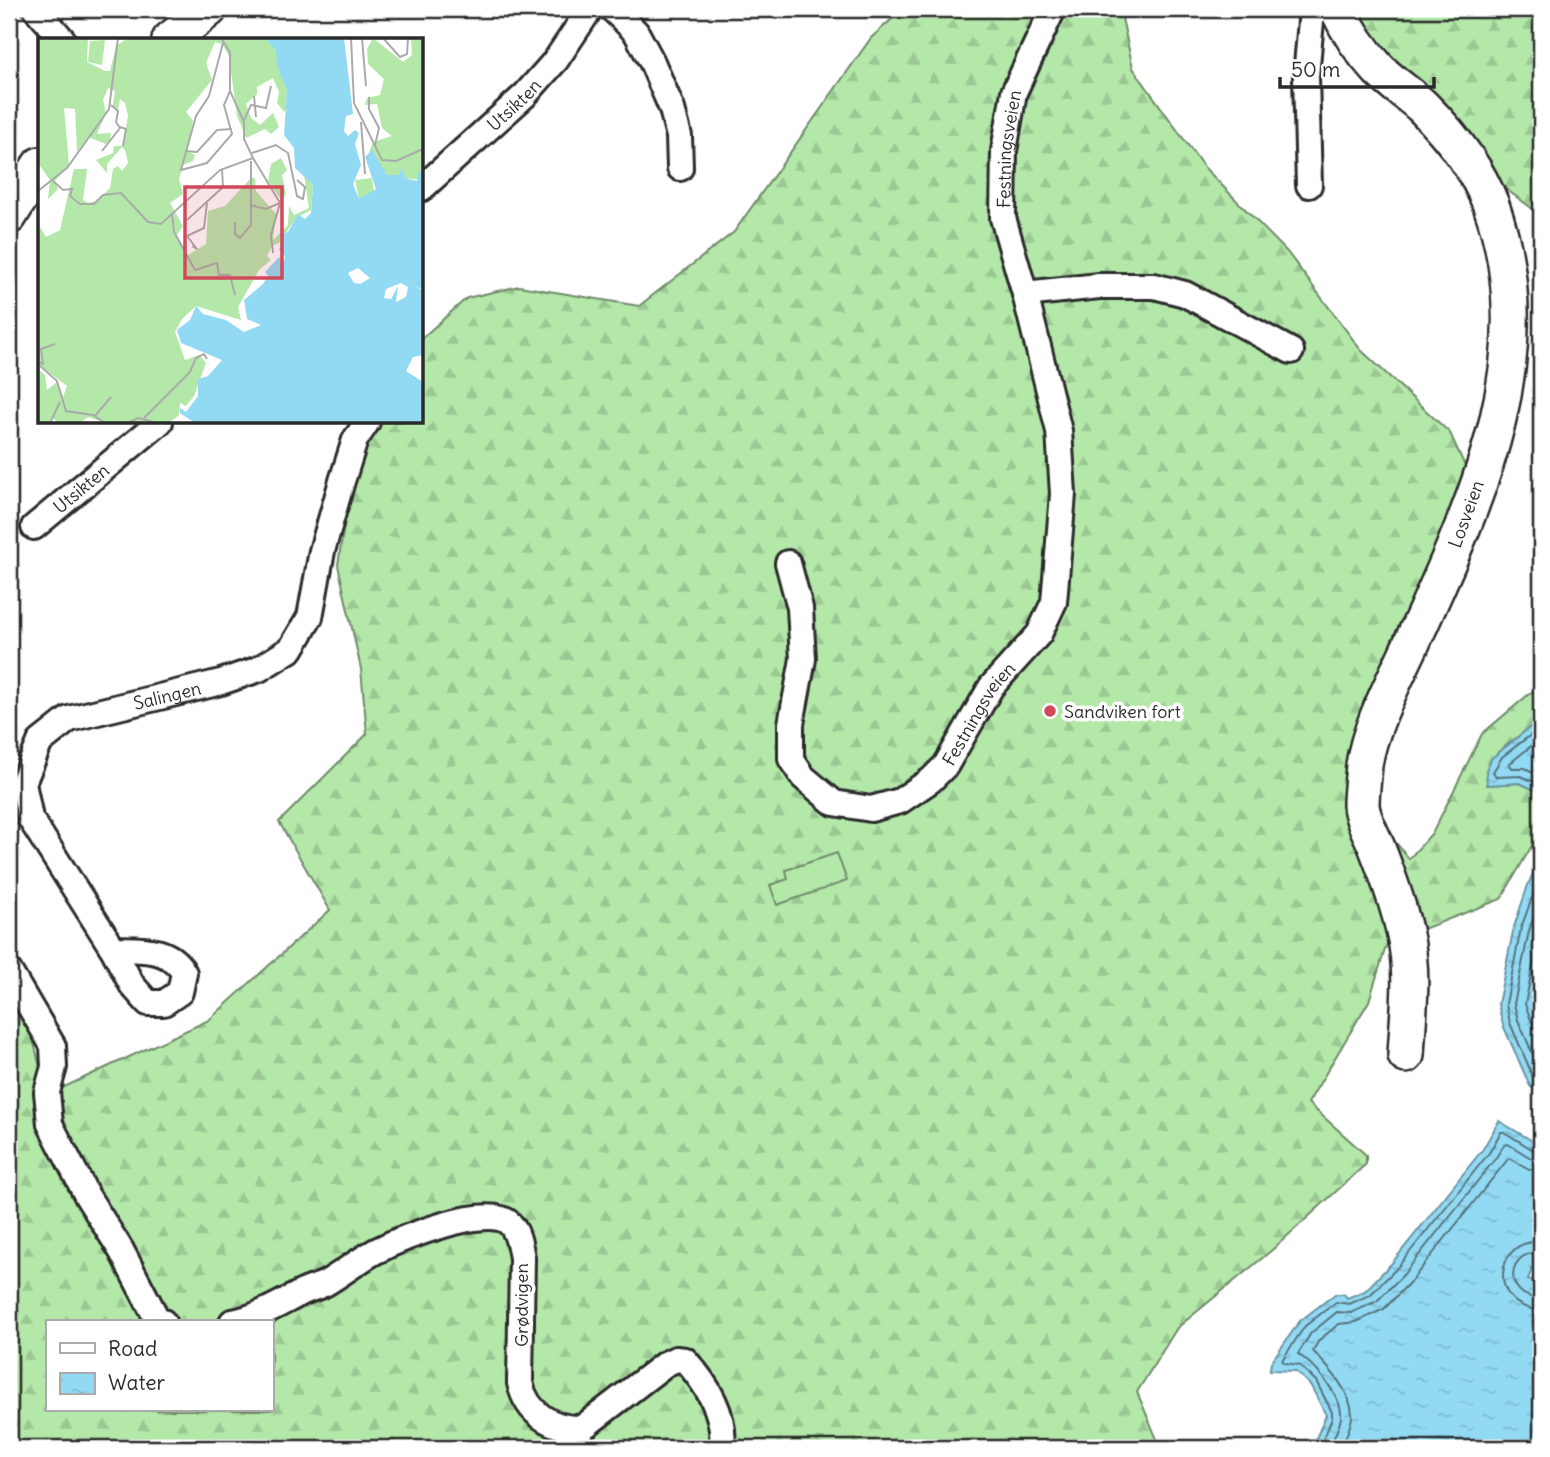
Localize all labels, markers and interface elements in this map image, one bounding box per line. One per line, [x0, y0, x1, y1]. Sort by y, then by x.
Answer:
inset map [38, 38, 424, 424]
scale bar [1280, 46, 1434, 90]
text: 50 m [1291, 56, 1340, 83]
street label: Utsikten [482, 74, 546, 135]
street label: Festningsveien [992, 88, 1026, 208]
street label: Utsikten [48, 458, 114, 518]
street label: Losveien [1443, 477, 1489, 551]
street label: Festningsveien [937, 657, 1020, 770]
street label: Salingen [131, 676, 203, 714]
place label: Sandviken fort [1064, 700, 1181, 723]
marker: Sandviken fort [1042, 703, 1058, 719]
street label: Grødvigen [510, 1263, 533, 1347]
legend [46, 1320, 273, 1412]
text: Road [108, 1335, 157, 1362]
text: Water [108, 1369, 166, 1396]

